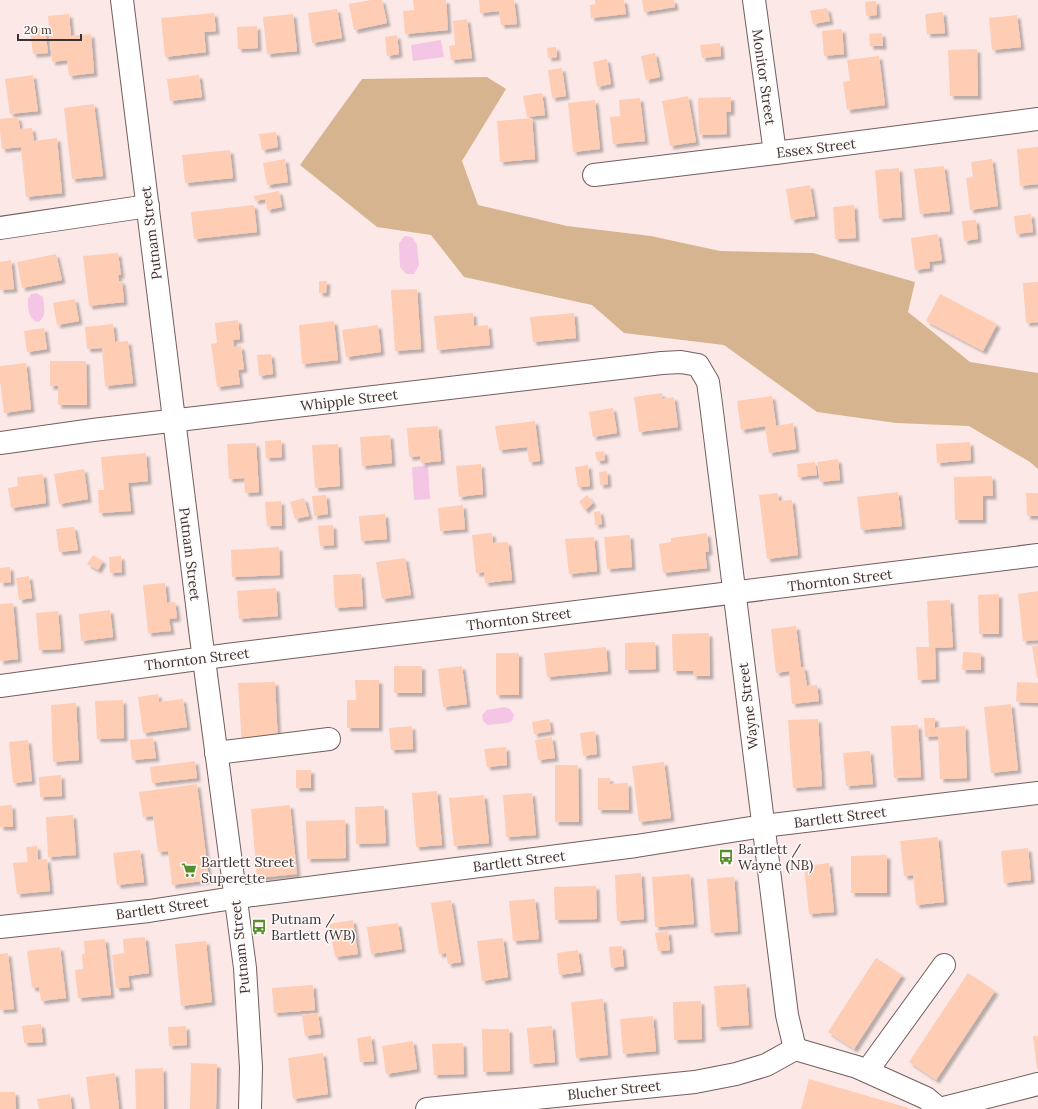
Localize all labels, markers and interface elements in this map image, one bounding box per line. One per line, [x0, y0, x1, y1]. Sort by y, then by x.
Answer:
scale bar [18, 16, 81, 42]
text: 20 m [24, 22, 52, 37]
street label: Monitor Street [748, 28, 780, 127]
street label: Essex Street [775, 134, 857, 162]
street label: Putnam Street [136, 185, 166, 281]
street label: Whipple Street [299, 385, 399, 415]
street label: Putnam Street [175, 506, 205, 602]
street label: Thornton Street [787, 565, 894, 595]
street label: Thornton Street [466, 604, 573, 634]
street label: Thornton Street [144, 644, 251, 674]
street label: Wayne Street [734, 661, 762, 750]
street label: Bartlett Street [793, 802, 888, 832]
place label: Bartlett / Wayne (NB) [738, 840, 813, 874]
street label: Bartlett Street [472, 846, 567, 876]
bus stop icon: Bartlett / Wayne (NB) [717, 848, 735, 866]
place label: Bartlett Street Superette [201, 853, 295, 887]
supermarket icon: Bartlett Street Superette [180, 861, 198, 879]
street label: Bartlett Street [115, 893, 210, 923]
street label: Putnam Street [226, 899, 254, 995]
place label: Putnam / Bartlett (WB) [271, 910, 355, 944]
bus stop icon: Putnam / Bartlett (WB) [250, 918, 268, 936]
street label: Blucher Street [567, 1076, 662, 1104]

